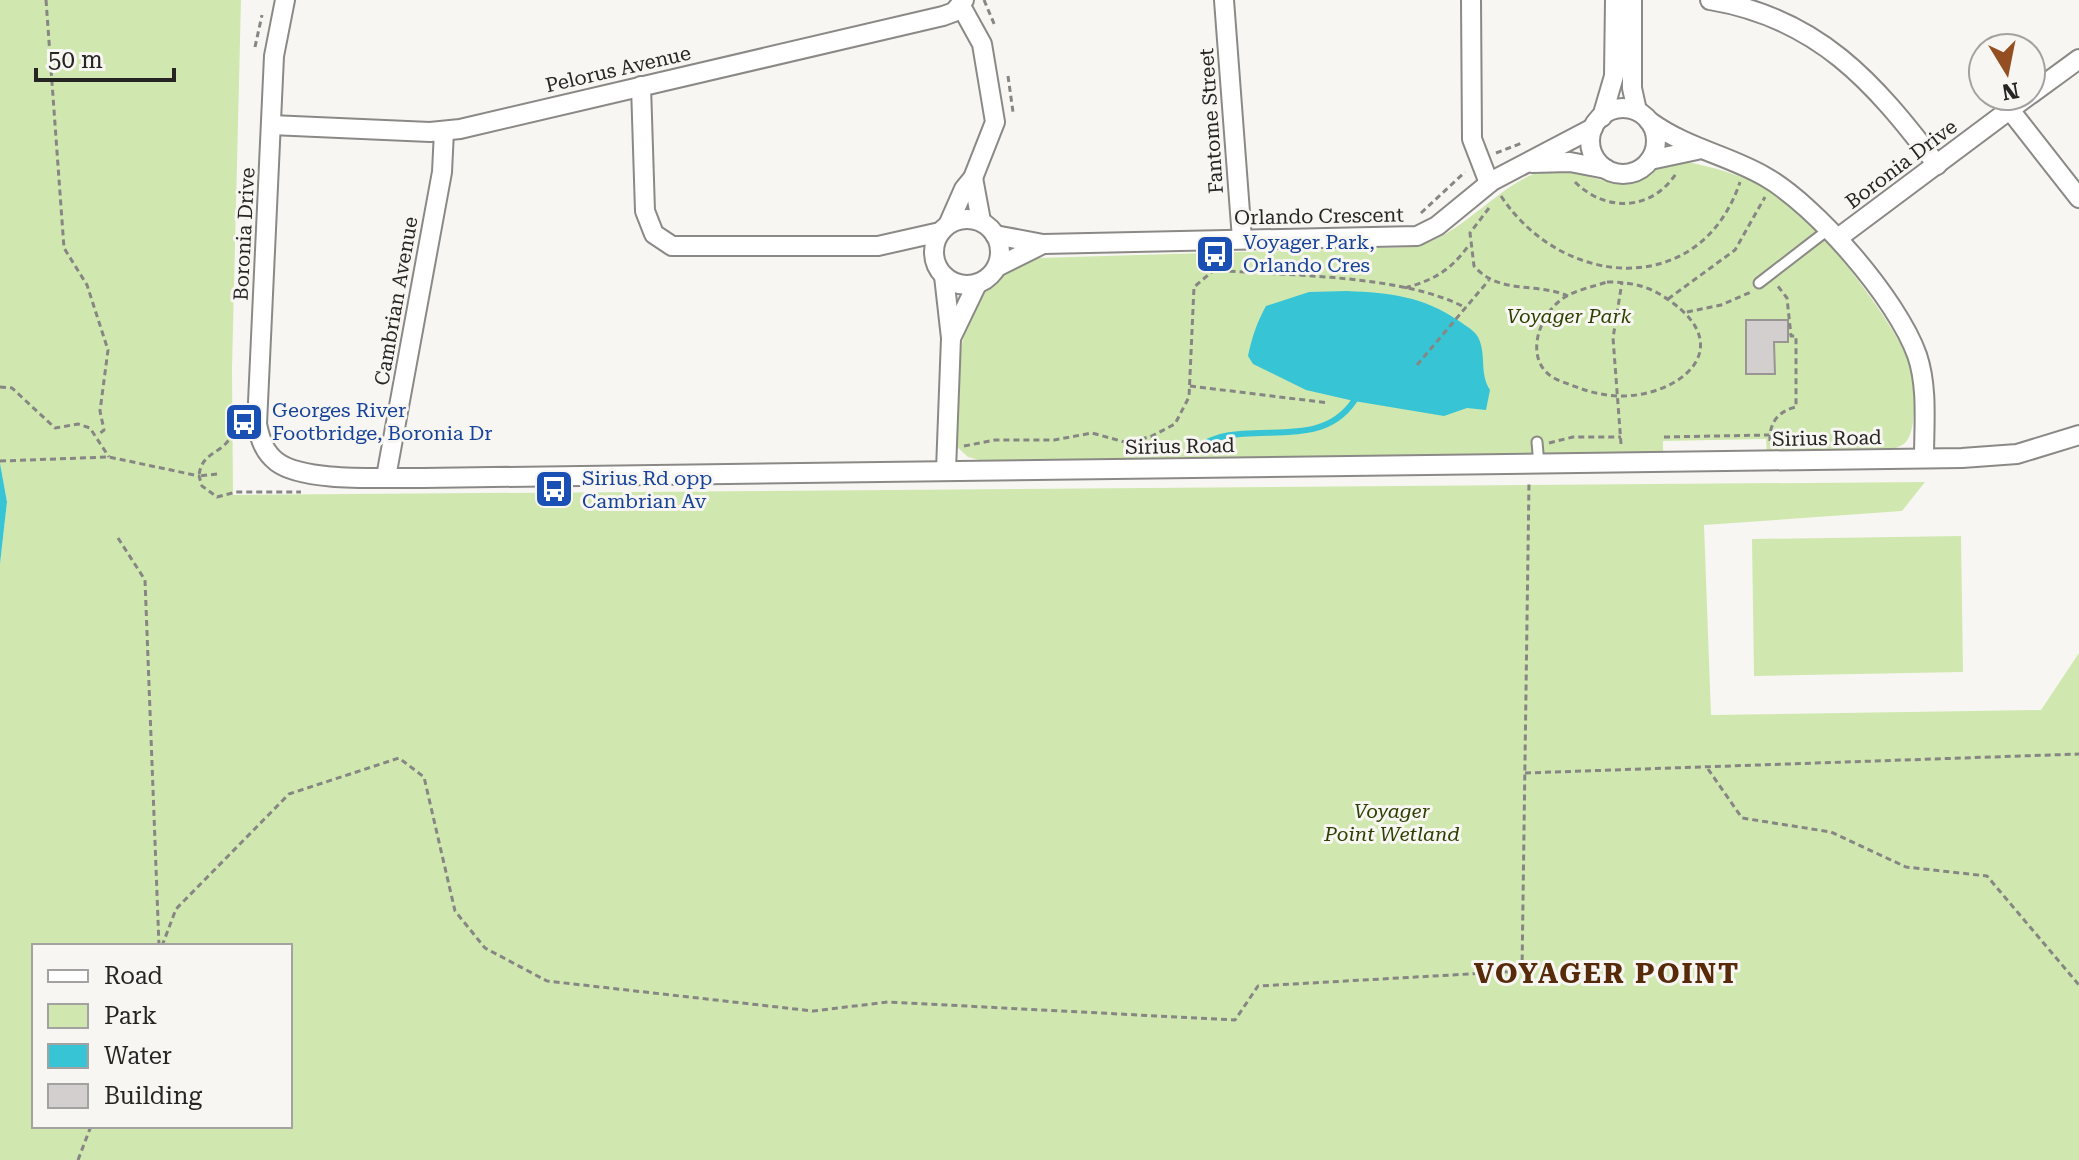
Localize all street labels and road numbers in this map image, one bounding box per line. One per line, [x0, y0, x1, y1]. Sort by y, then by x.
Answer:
street label: Pelorus Avenue [543, 41, 693, 97]
street label: Fantome Street [1194, 47, 1228, 195]
street label: Boronia Drive [1840, 114, 1962, 214]
street label: Boronia Drive [229, 167, 259, 301]
street label: Orlando Crescent [1234, 203, 1405, 229]
street label: Cambrian Avenue [369, 215, 423, 387]
street label: Sirius Road [1772, 425, 1882, 451]
street label: Sirius Road [1125, 433, 1235, 459]

